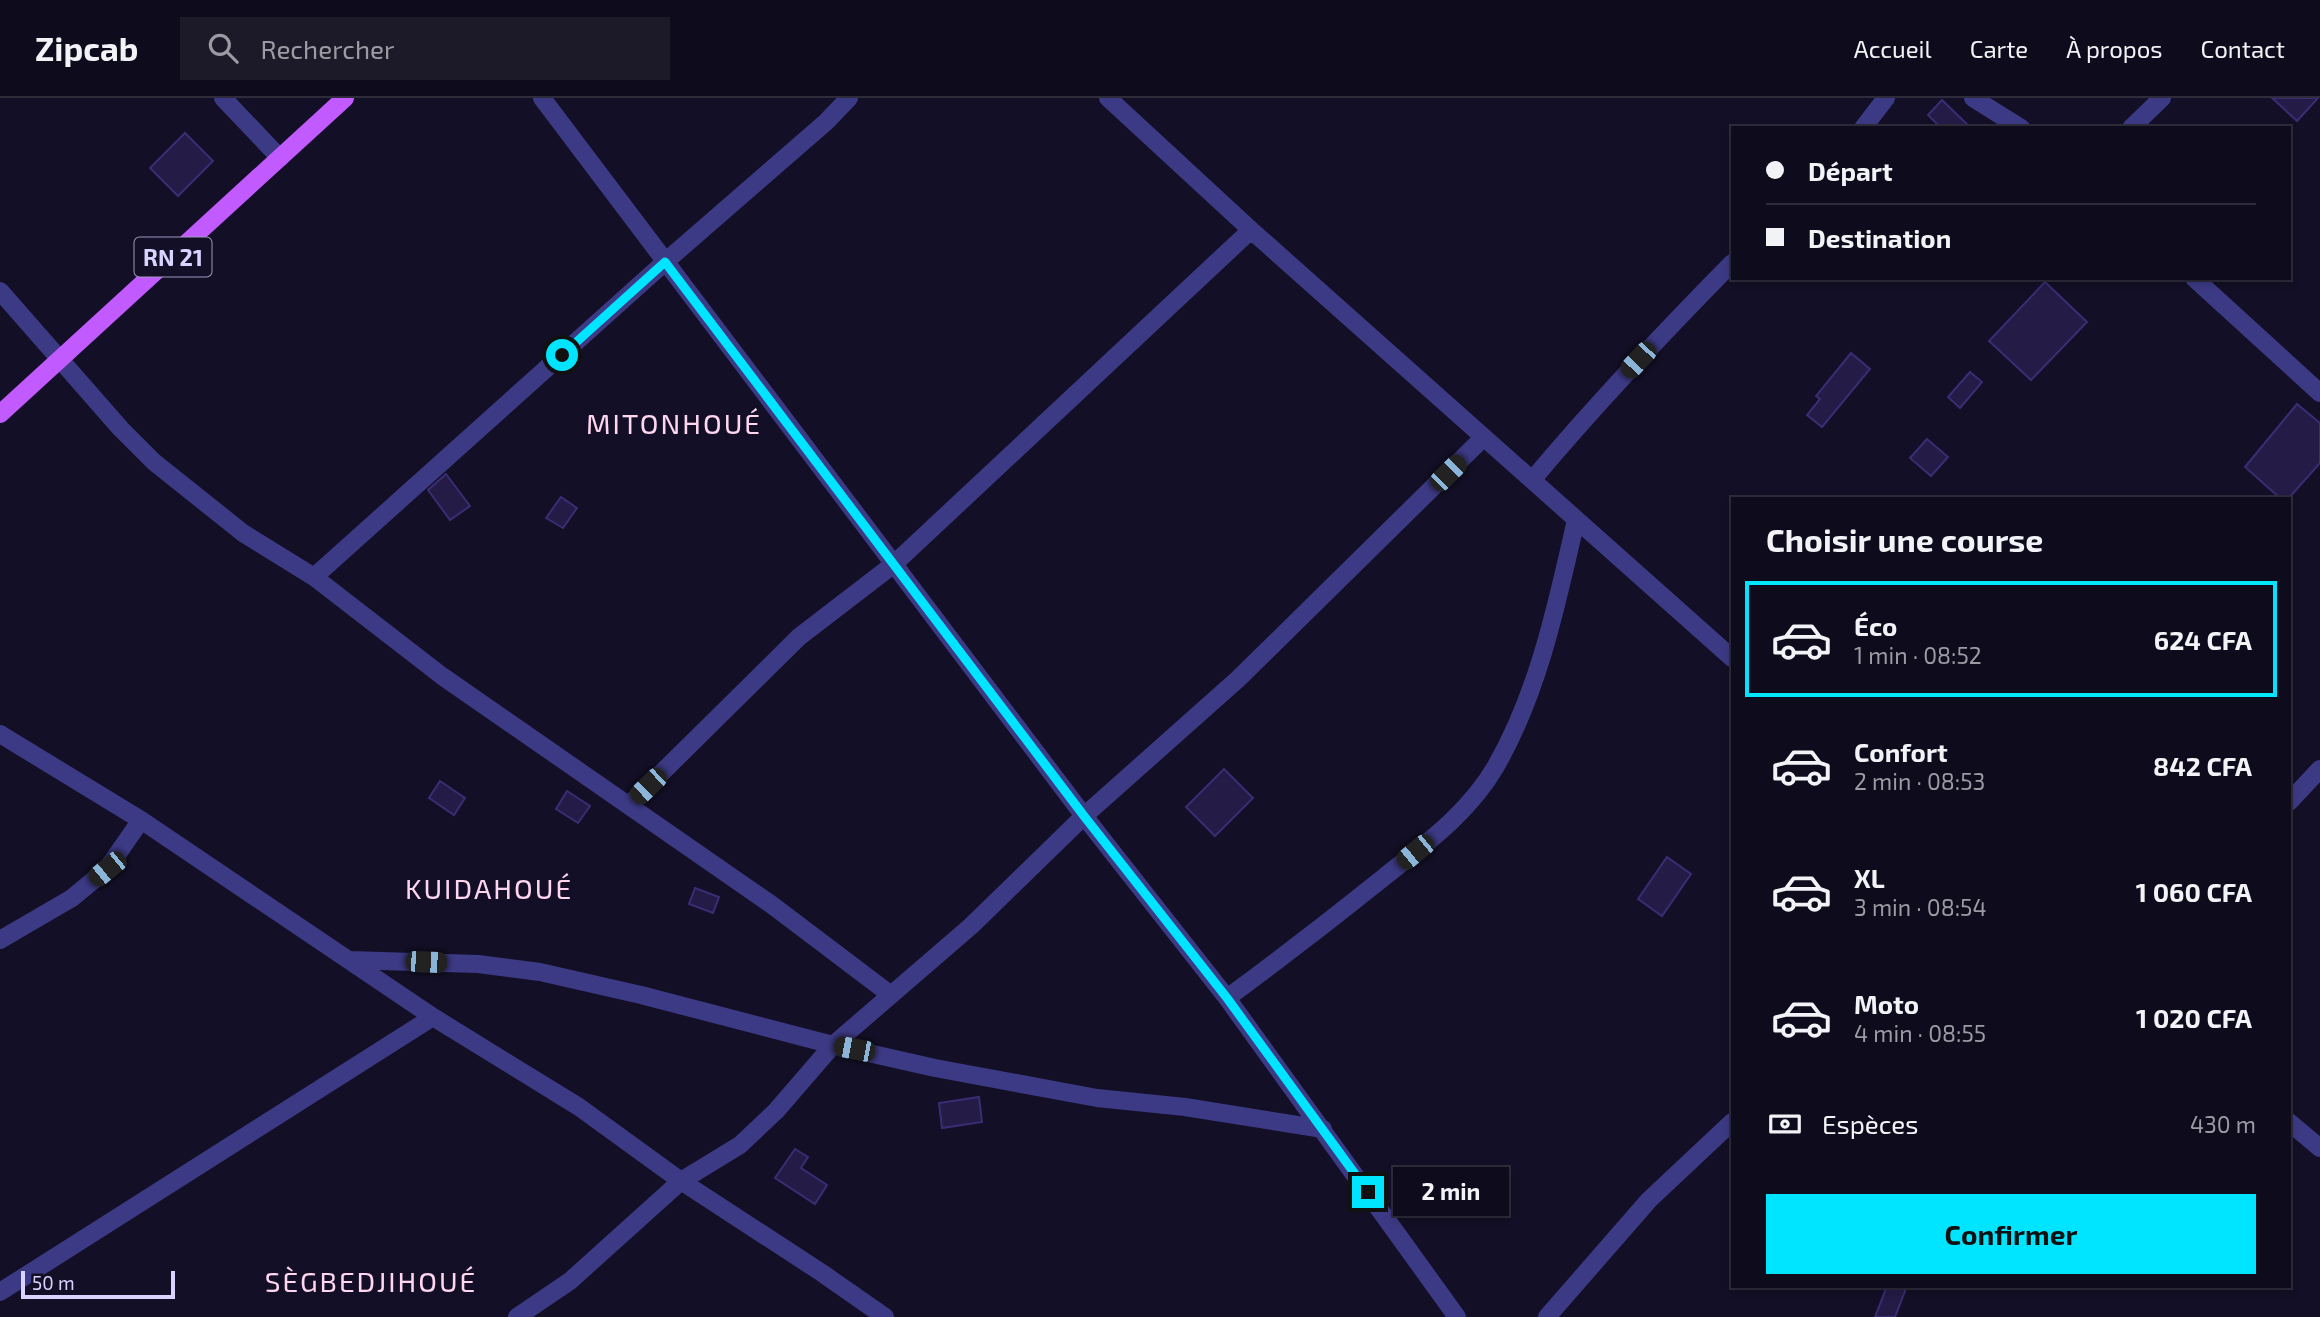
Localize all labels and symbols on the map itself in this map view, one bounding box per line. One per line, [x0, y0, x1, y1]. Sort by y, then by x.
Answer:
road number: RN 21 [134, 238, 212, 276]
car [1616, 337, 1661, 383]
route start [546, 339, 578, 371]
district label: MITONHOUÉ [586, 406, 762, 440]
car [1426, 451, 1471, 495]
car [626, 764, 671, 808]
car [1393, 831, 1438, 873]
car [85, 848, 130, 890]
district label: KUIDAHOUÉ [405, 871, 573, 905]
car [405, 951, 448, 973]
car [832, 1035, 877, 1063]
callout: 2 min [1392, 1168, 1508, 1216]
route end [1352, 1176, 1384, 1208]
district label: SÈGBEDJIHOUÉ [265, 1264, 477, 1298]
scale bar [21, 1268, 175, 1300]

